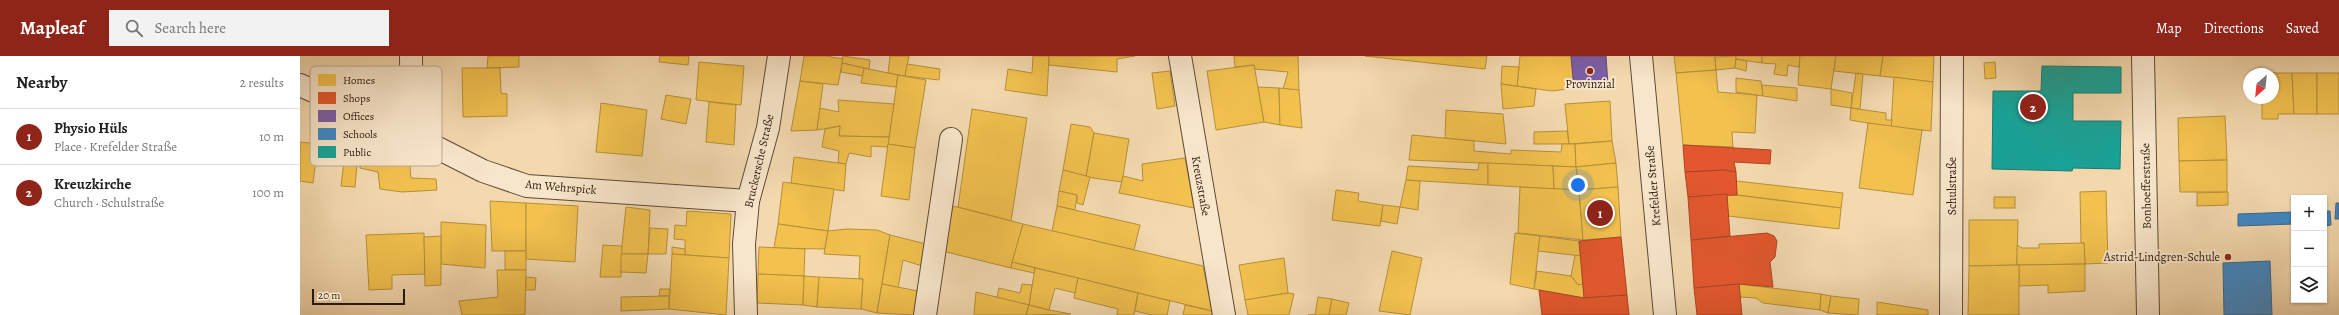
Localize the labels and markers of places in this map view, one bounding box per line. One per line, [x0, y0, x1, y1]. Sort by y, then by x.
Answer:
marker: Provinzial [1585, 66, 1595, 76]
place label: Provinzial [1565, 76, 1615, 92]
pin: 2 [2020, 92, 2046, 122]
pin: 1 [1587, 198, 1613, 228]
place label: Astrid-Lindgren-Schule [2103, 249, 2220, 265]
marker: Astrid-Lindgren-Schule [2223, 252, 2233, 262]

